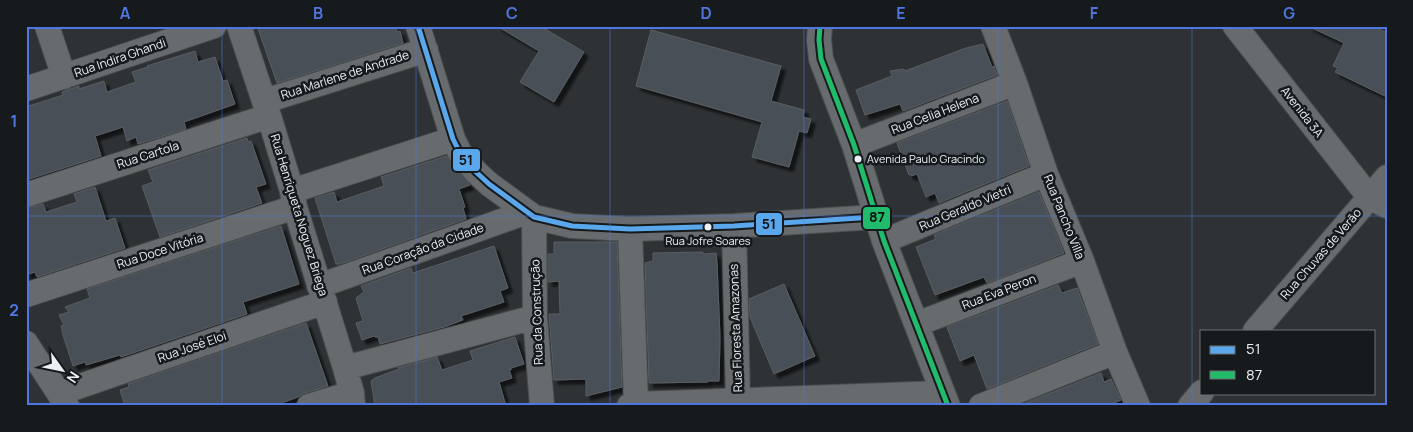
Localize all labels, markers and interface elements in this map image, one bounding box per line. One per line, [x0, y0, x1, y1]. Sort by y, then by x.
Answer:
text: A [120, 2, 131, 24]
text: B [313, 2, 323, 24]
text: C [506, 2, 518, 24]
text: D [700, 2, 712, 24]
text: E [896, 2, 906, 24]
text: F [1090, 2, 1099, 24]
text: G [1283, 2, 1295, 24]
street label: Rua Indira Ghandi [72, 34, 168, 81]
street label: Rua Marlene de Andrade [278, 46, 411, 103]
street label: Avenida 3A [1277, 83, 1328, 141]
street label: Rua Celia Helena [889, 89, 981, 138]
text: 1 [10, 110, 18, 132]
street label: Rua Henriqueta Noguez Briega [267, 132, 332, 298]
street label: Rua Cartola [115, 136, 181, 173]
line badge: 51 [452, 148, 481, 172]
text: 51 [459, 150, 473, 169]
place label: Avenida Paulo Gracindo [867, 151, 986, 166]
marker: Avenida Paulo Gracindo [853, 154, 863, 164]
street label: Rua Pancho Villa [1040, 172, 1089, 262]
street label: Rua Geraldo Vietri [916, 181, 1013, 235]
street label: Rua Chuvas de Verão [1276, 204, 1365, 303]
line badge: 87 [862, 206, 891, 230]
text: 87 [869, 207, 885, 226]
line badge: 51 [755, 212, 783, 236]
text: 51 [762, 214, 776, 233]
street label: Rua Coração da Cidade [360, 219, 486, 278]
marker: Rua Jofre Soares [703, 222, 713, 232]
street label: Rua Doce Vitória [114, 229, 205, 273]
place label: Rua Jofre Soares [665, 233, 751, 248]
street label: Rua da Construção [526, 259, 547, 365]
street label: Rua Floresta Amazonas [725, 263, 746, 393]
street label: Rua Eva Peron [959, 270, 1038, 313]
text: 2 [9, 299, 19, 321]
street label: Rua José Eloi [155, 327, 228, 366]
legend [1200, 330, 1376, 394]
text: 51 [1246, 338, 1261, 359]
north arrow [38, 344, 88, 394]
text: 87 [1246, 364, 1262, 385]
text: N [63, 368, 84, 387]

